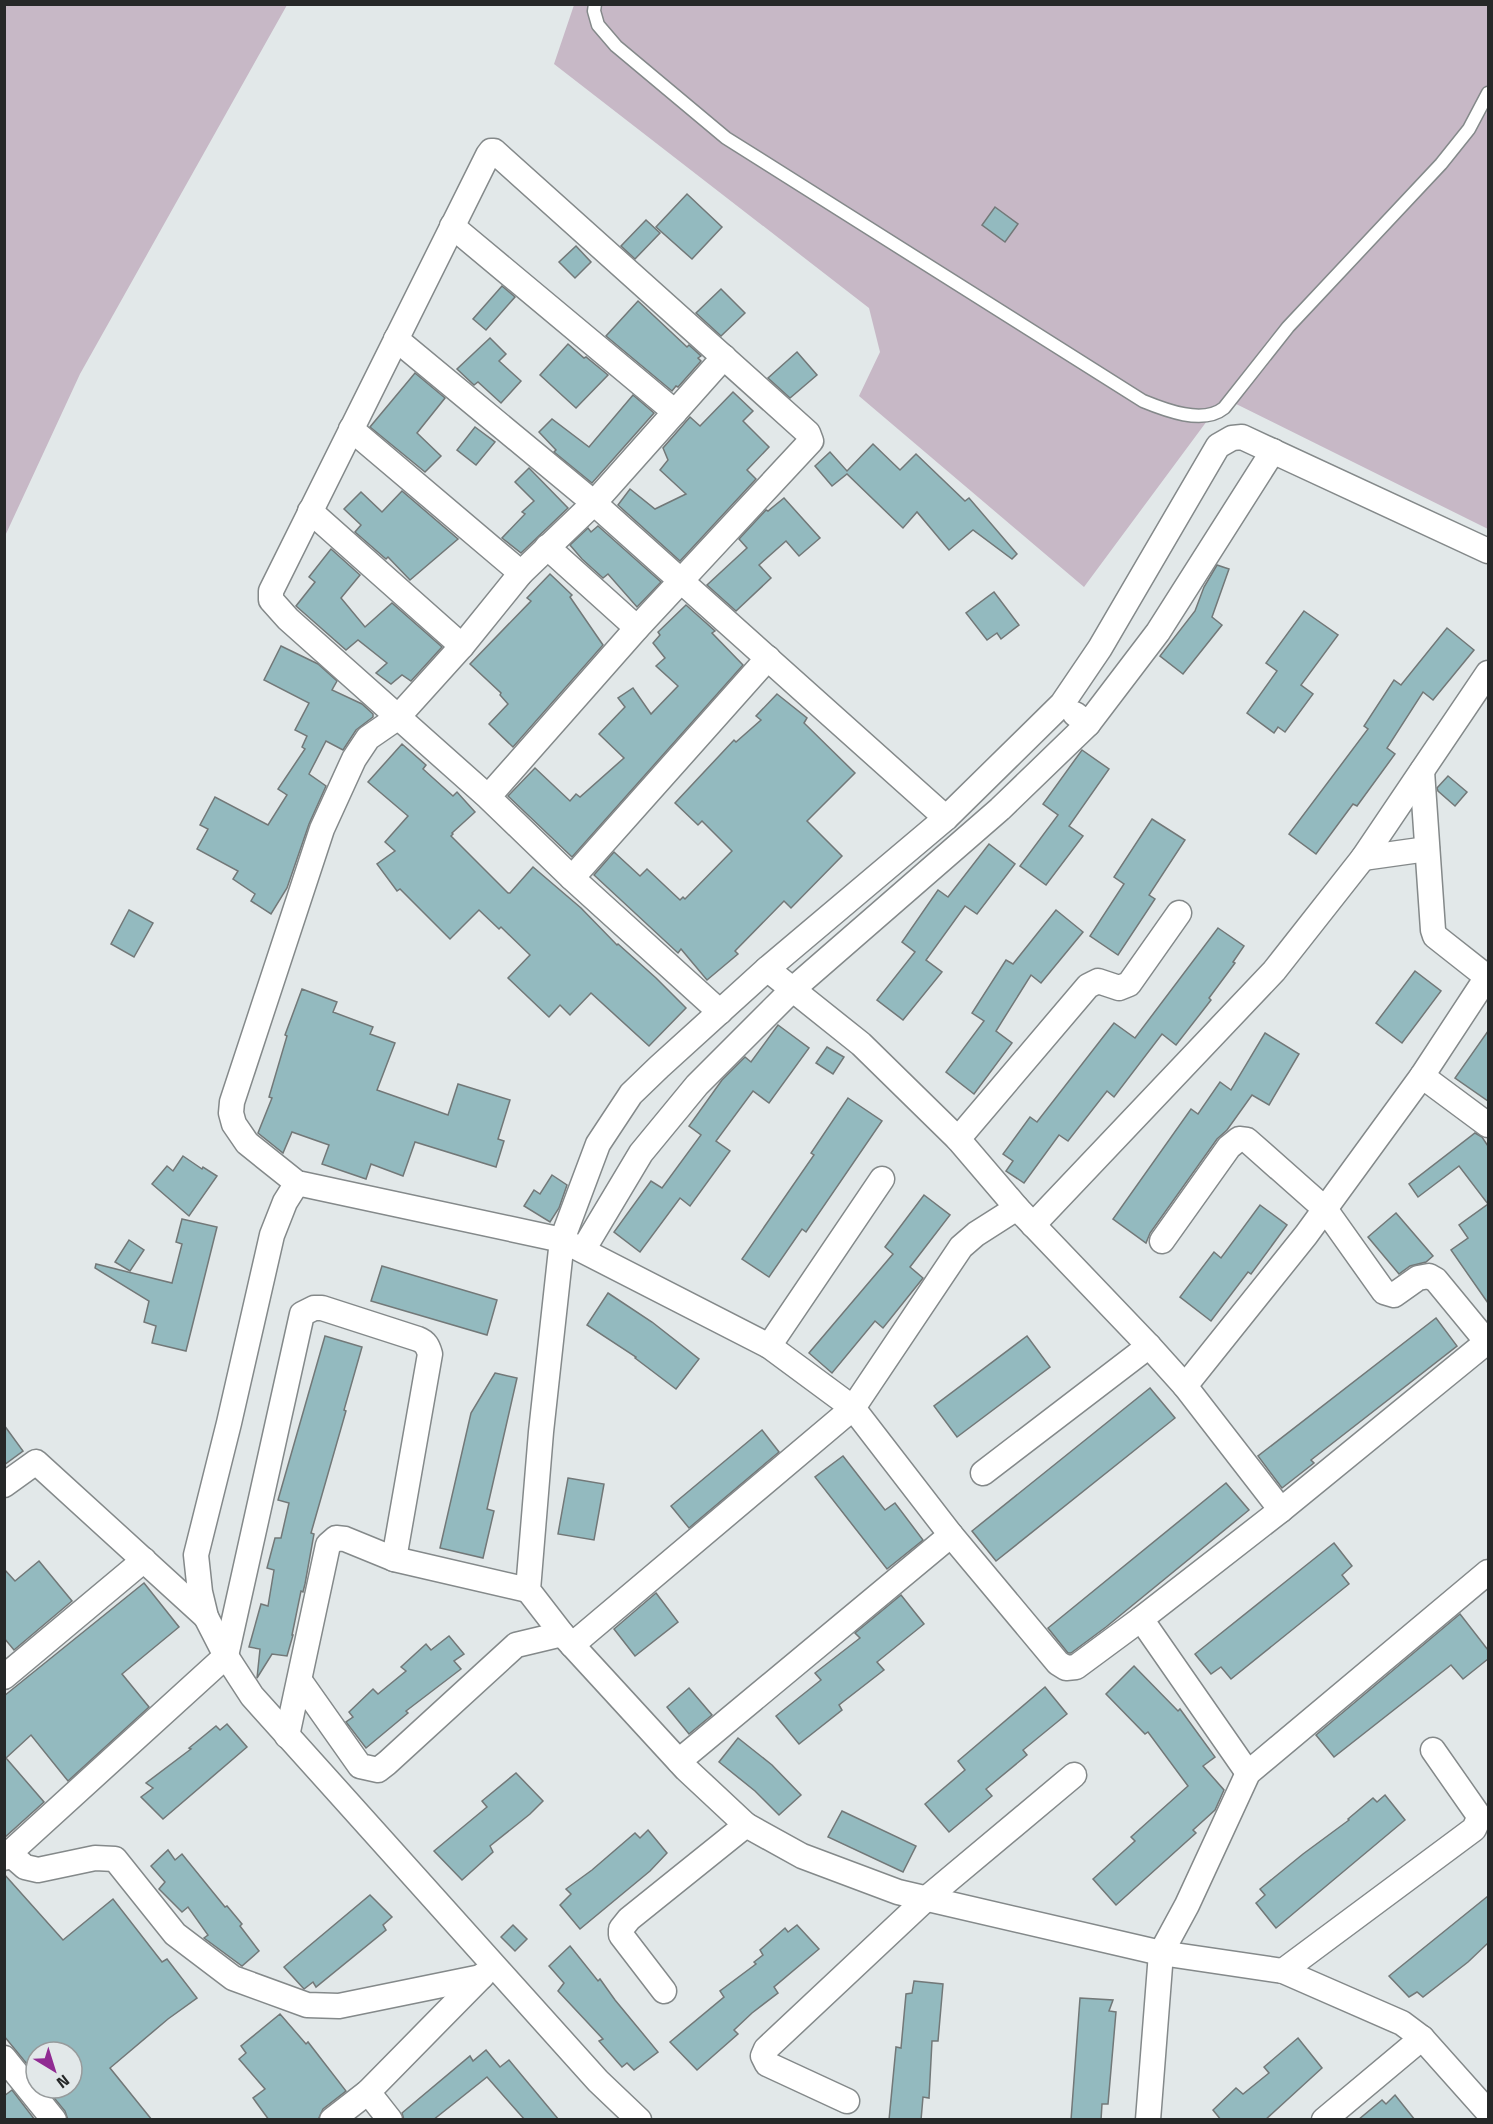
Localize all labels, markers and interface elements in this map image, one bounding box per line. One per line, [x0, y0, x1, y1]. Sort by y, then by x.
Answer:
north arrow [24, 2040, 84, 2100]
text: N [51, 2069, 75, 2095]

